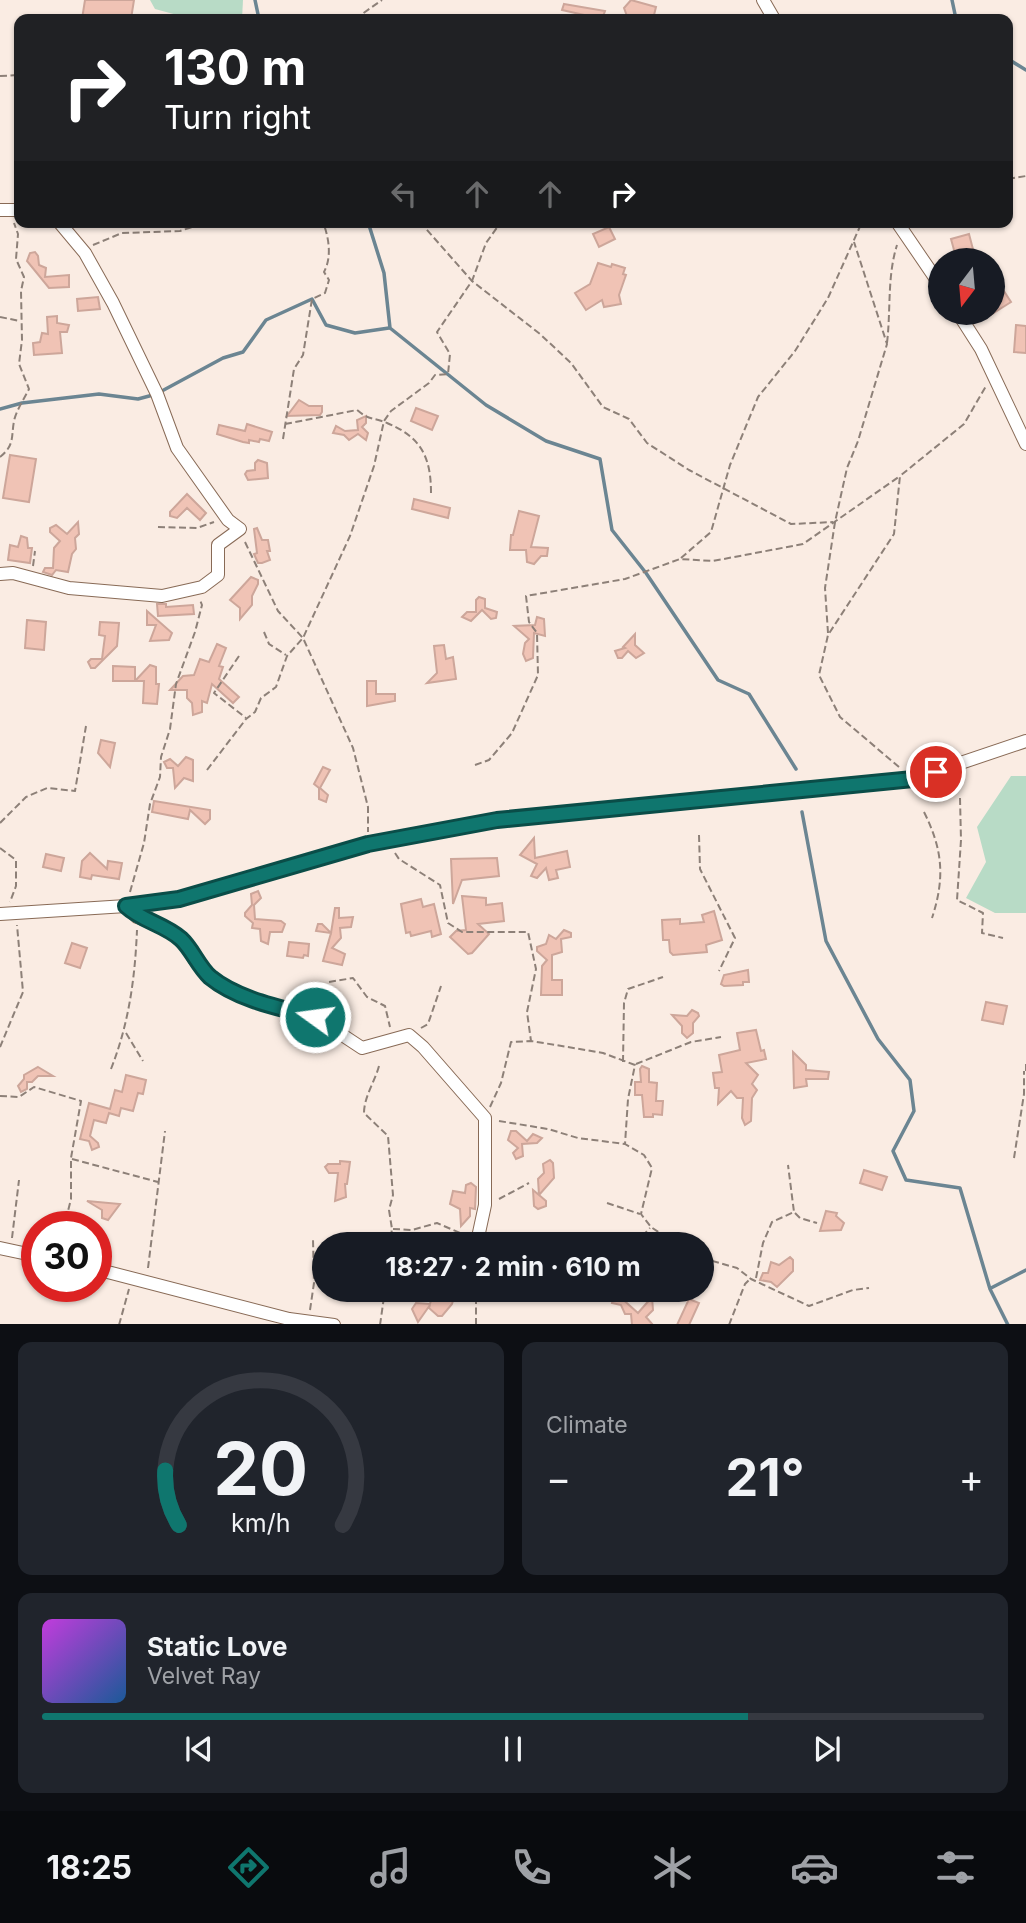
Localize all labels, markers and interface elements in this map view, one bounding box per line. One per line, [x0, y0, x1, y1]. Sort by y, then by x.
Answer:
text: 130 m [164, 38, 306, 97]
icon: right [49, 42, 140, 133]
text: Turn right [164, 98, 311, 137]
icon: left [385, 175, 423, 213]
icon: ahead [458, 175, 496, 213]
icon: ahead [531, 175, 569, 213]
icon: right [604, 175, 642, 213]
north arrow [928, 248, 1004, 326]
map controls [928, 248, 1005, 325]
pin [906, 742, 966, 802]
icon: arrive [917, 753, 955, 791]
position arrow [278, 980, 352, 1054]
speed limit sign: 30 [21, 1211, 112, 1302]
text: 18:27 · 2 min · 610 m [385, 1251, 641, 1282]
text: Climate [546, 1411, 628, 1439]
text: 20 [214, 1424, 308, 1513]
text: 21° [725, 1446, 805, 1509]
text: − [546, 1455, 571, 1501]
text: + [959, 1455, 984, 1501]
text: km/h [231, 1507, 291, 1537]
text: Static Love [147, 1631, 288, 1662]
text: Velvet Ray [147, 1662, 261, 1690]
icon: previous [180, 1730, 218, 1768]
icon: pause [494, 1730, 532, 1768]
icon: next [808, 1730, 846, 1768]
icon: directions [224, 1843, 273, 1892]
icon: music [366, 1843, 415, 1892]
icon: phone [507, 1843, 556, 1892]
icon: climate [648, 1843, 697, 1892]
icon: car [790, 1843, 839, 1892]
icon: filters [931, 1843, 980, 1892]
text: 18:25 [46, 1848, 132, 1887]

